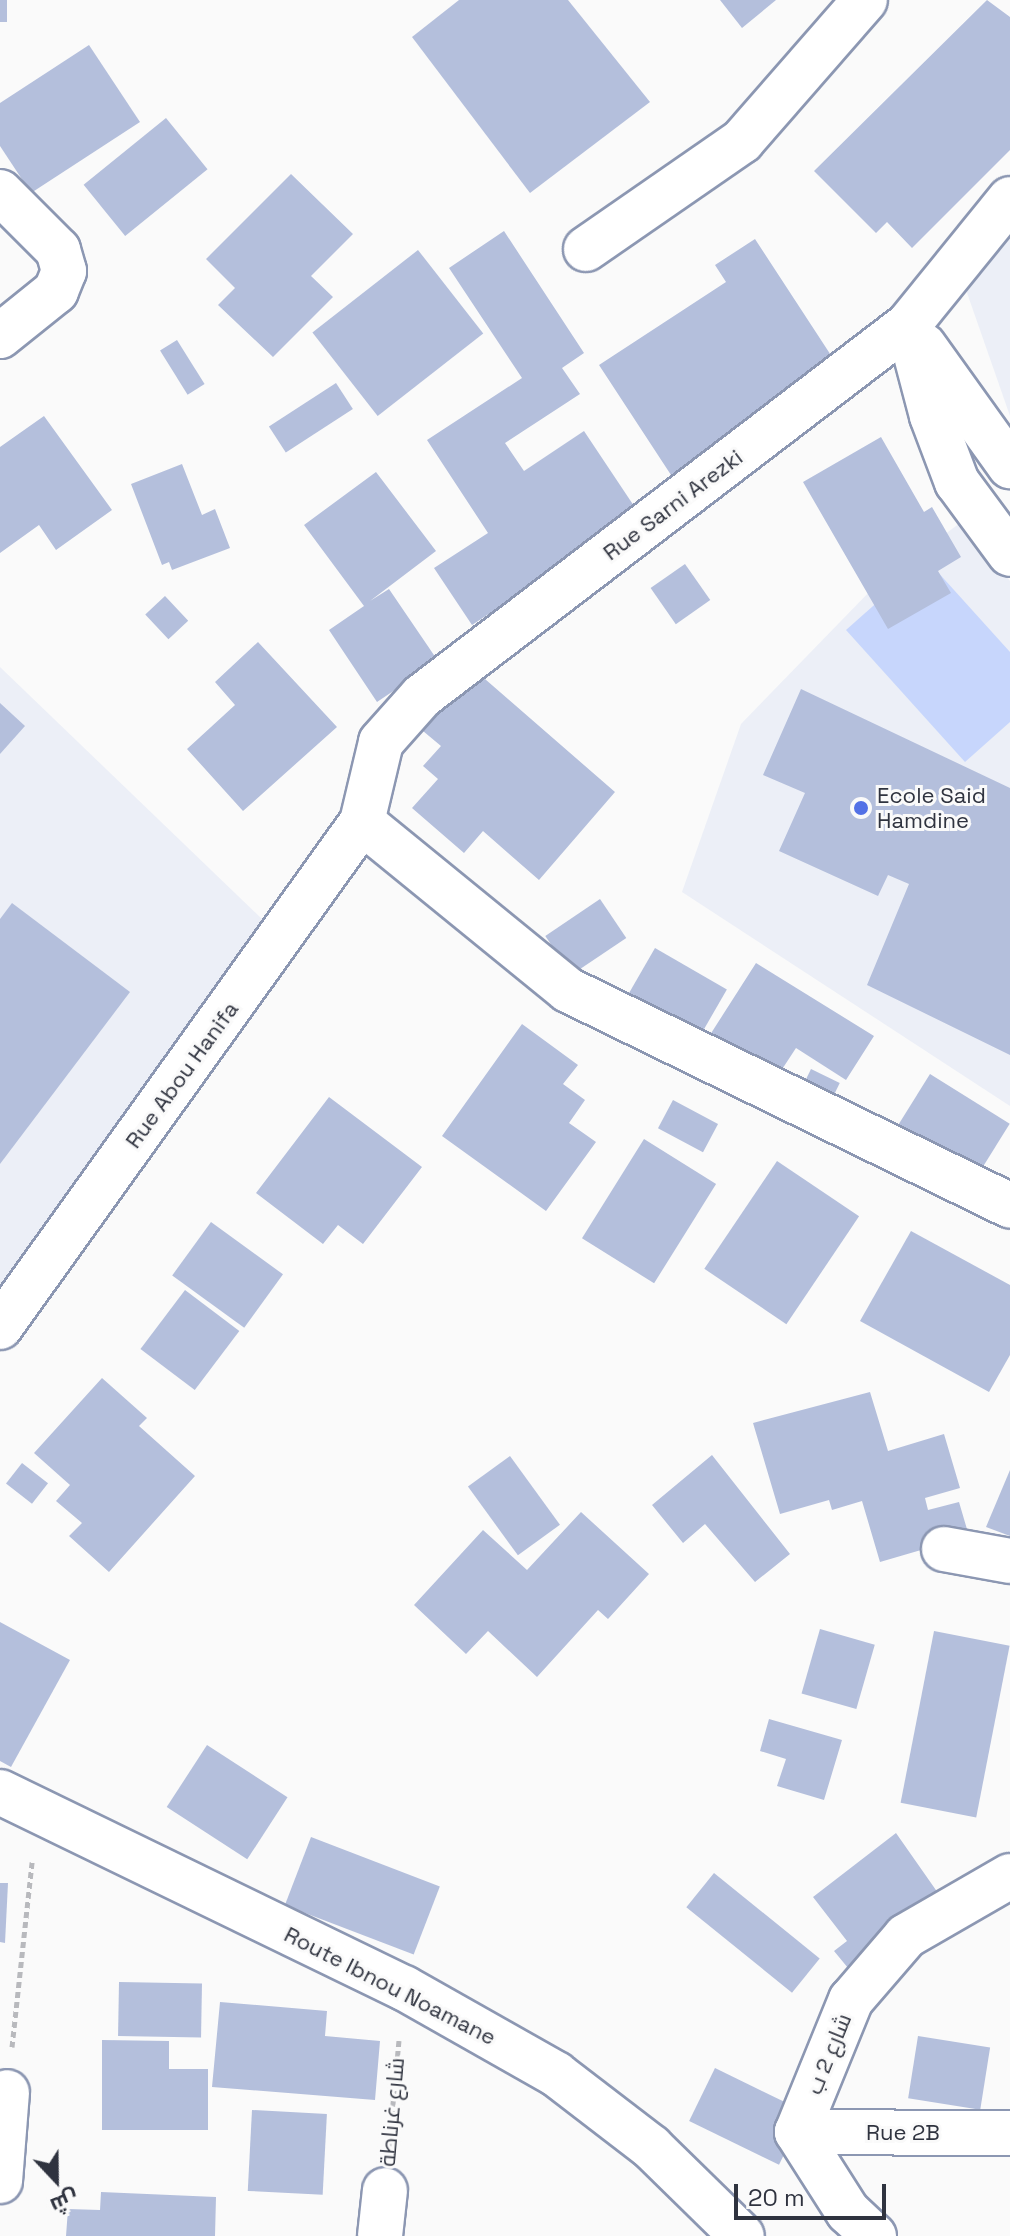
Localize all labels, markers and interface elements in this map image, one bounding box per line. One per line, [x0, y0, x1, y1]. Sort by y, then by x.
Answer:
street label: Rue Sarni Arezki [598, 444, 748, 566]
place label: Ecole Said Hamdine [877, 782, 986, 834]
marker: Ecole Said Hamdine [852, 799, 870, 817]
street label: Rue Abou Hanifa [120, 996, 244, 1154]
street label: Route Ibnou Noamane [280, 1921, 500, 2051]
street label: شارع 2 ب [801, 2010, 857, 2098]
street label: شارع غرناطة [374, 2056, 410, 2168]
street label: Rue 2B [866, 2120, 940, 2146]
north arrow [16, 2140, 96, 2220]
scale bar [738, 2168, 890, 2218]
text: 20 m [748, 2182, 805, 2213]
text: ش [47, 2184, 83, 2221]

